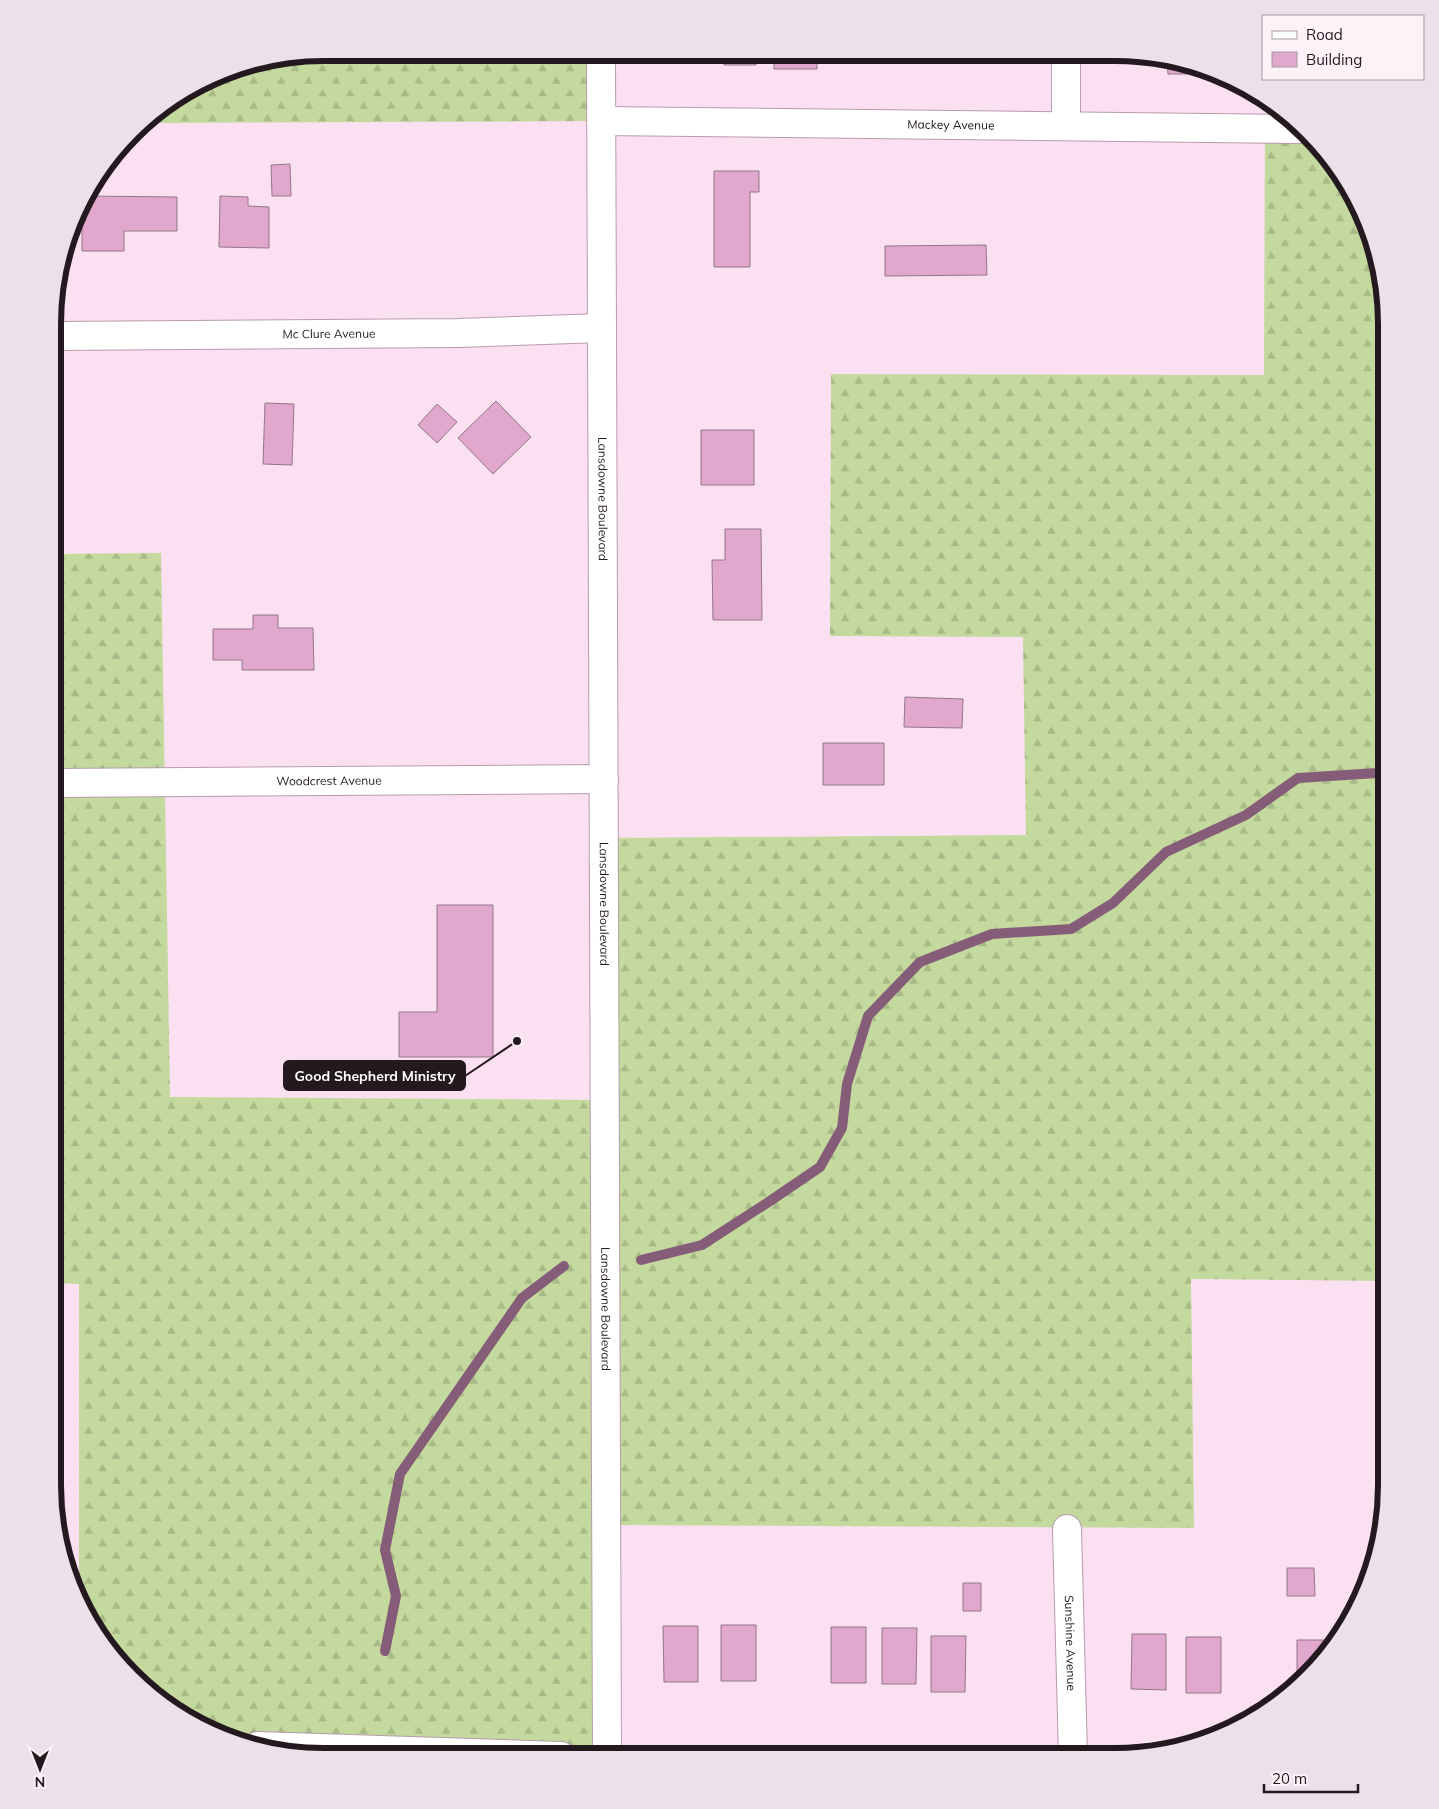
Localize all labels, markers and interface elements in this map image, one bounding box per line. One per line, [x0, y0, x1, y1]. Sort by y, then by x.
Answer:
legend [1262, 15, 1424, 80]
text: Road [1306, 25, 1343, 44]
text: Building [1306, 50, 1362, 69]
street label: Mackey Avenue [907, 117, 995, 132]
street label: Mc Clure Avenue [282, 326, 376, 341]
street label: Lansdowne Boulevard [595, 437, 611, 561]
street label: Woodcrest Avenue [276, 773, 382, 788]
street label: Lansdowne Boulevard [597, 842, 612, 966]
callout: Good Shepherd Ministry [284, 1061, 465, 1090]
text: Good Shepherd Ministry [295, 1067, 456, 1085]
street label: Lansdowne Boulevard [598, 1247, 614, 1371]
street label: Sunshine Avenue [1062, 1595, 1079, 1691]
north arrow [15, 1744, 65, 1794]
scale bar [1264, 1762, 1358, 1794]
text: 20 m [1272, 1769, 1307, 1788]
text: N [35, 1773, 45, 1791]

